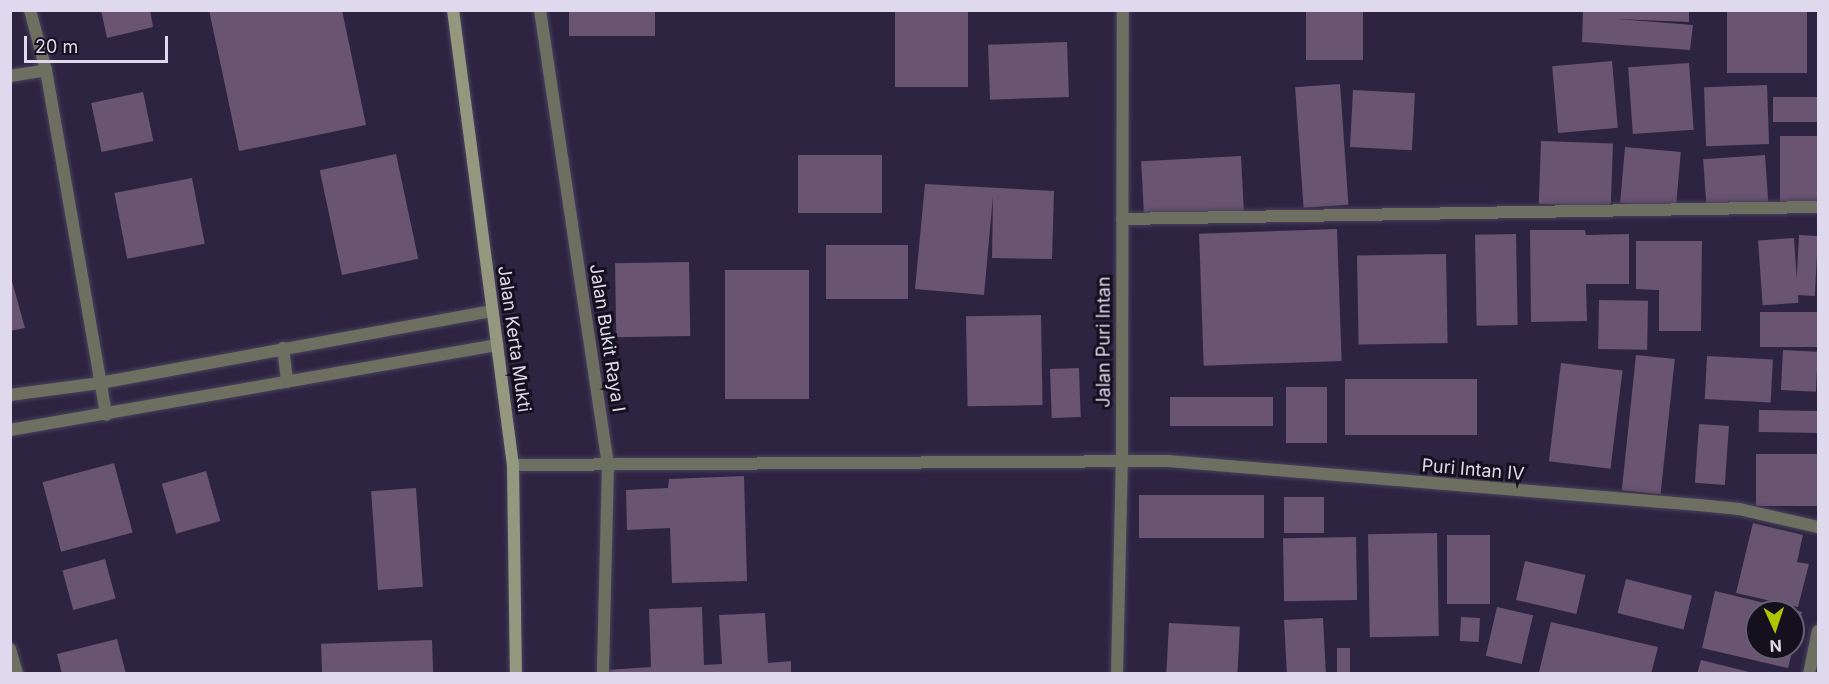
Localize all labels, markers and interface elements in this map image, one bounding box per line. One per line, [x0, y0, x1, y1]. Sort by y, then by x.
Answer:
scale bar [27, 24, 171, 62]
text: 20 m [35, 36, 78, 57]
street label: Jalan Bukit Raya I [585, 262, 629, 414]
street label: Jalan Kerta Mukti [493, 264, 535, 414]
street label: Jalan Puri Intan [1093, 276, 1115, 408]
street label: Puri Intan IV [1421, 455, 1525, 485]
north arrow [1745, 600, 1805, 660]
text: N [1769, 636, 1782, 656]

